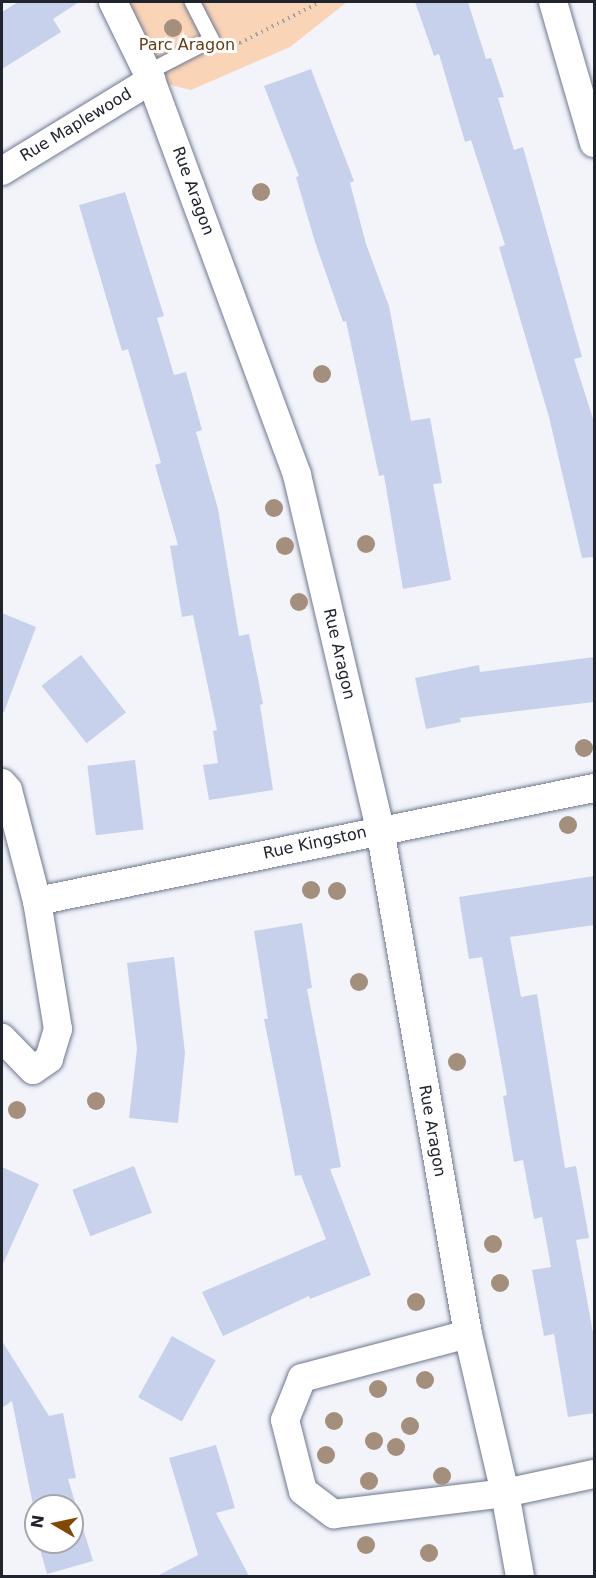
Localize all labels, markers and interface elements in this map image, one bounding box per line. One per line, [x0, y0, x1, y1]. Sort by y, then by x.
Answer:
park label: Parc Aragon [139, 35, 235, 55]
street label: Rue Maplewood [17, 84, 135, 166]
street label: Rue Aragon [168, 144, 218, 238]
street label: Rue Aragon [319, 607, 359, 701]
street label: Rue Kingston [262, 823, 368, 863]
street label: Rue Aragon [414, 1084, 450, 1178]
north arrow [24, 1494, 84, 1554]
text: N [27, 1513, 48, 1530]

